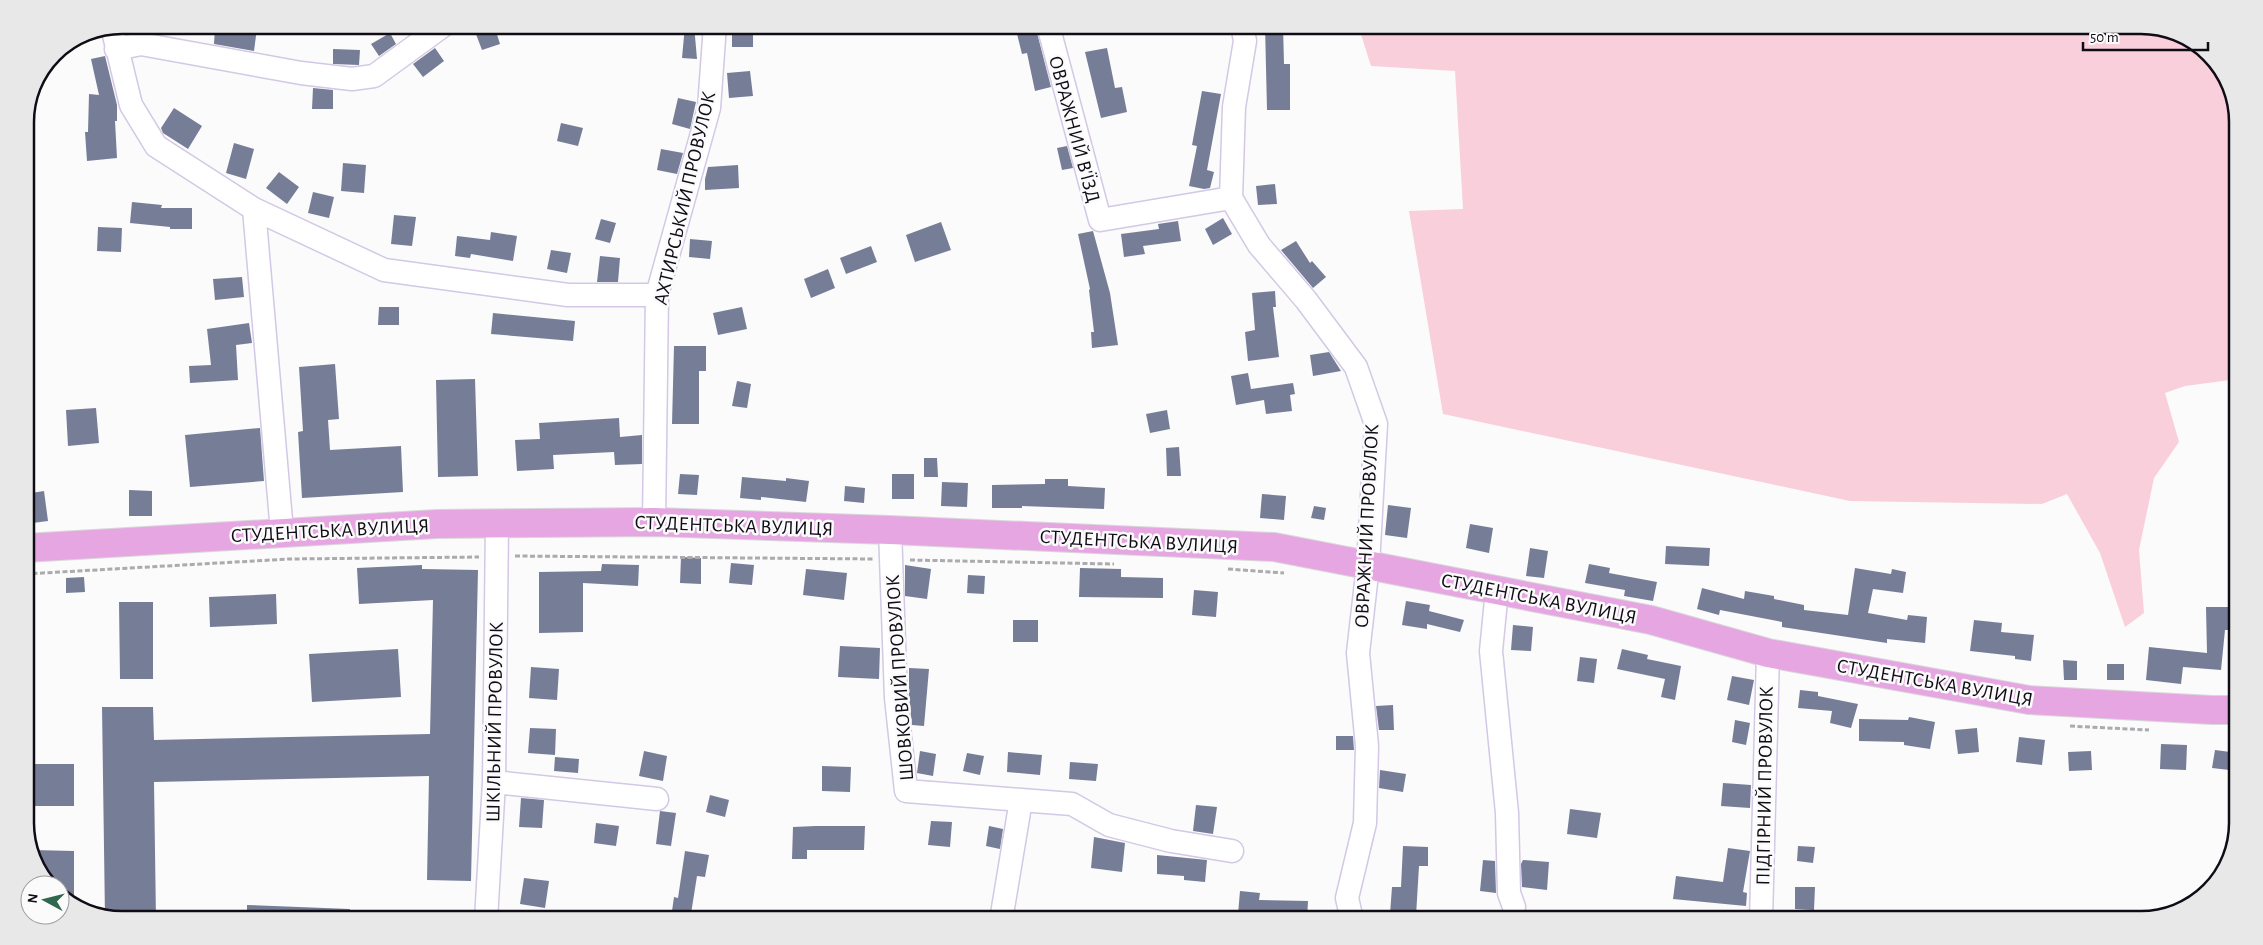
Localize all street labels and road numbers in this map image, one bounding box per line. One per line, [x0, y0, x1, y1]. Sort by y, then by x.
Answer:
street label: ОВРАЖНИЙ В'ЇЗД [1045, 54, 1103, 205]
street label: АХТИРСЬКИЙ ПРОВУЛОК [651, 89, 719, 307]
street label: ОВРАЖНИЙ ПРОВУЛОК [1352, 423, 1382, 629]
street label: СТУДЕНТСЬКА ВУЛИЦЯ [634, 513, 834, 539]
street label: СТУДЕНТСЬКА ВУЛИЦЯ [230, 516, 430, 546]
street label: СТУДЕНТСЬКА ВУЛИЦЯ [1039, 527, 1239, 557]
street label: СТУДЕНТСЬКА ВУЛИЦЯ [1439, 570, 1638, 628]
street label: ШОВКОВИЙ ПРОВУЛОК [883, 574, 917, 782]
street label: ШКІЛЬНИЙ ПРОВУЛОК [483, 621, 507, 823]
street label: СТУДЕНТСЬКА ВУЛИЦЯ [1835, 656, 2035, 710]
street label: ПІДГІРНИЙ ПРОВУЛОК [1753, 686, 1777, 886]

